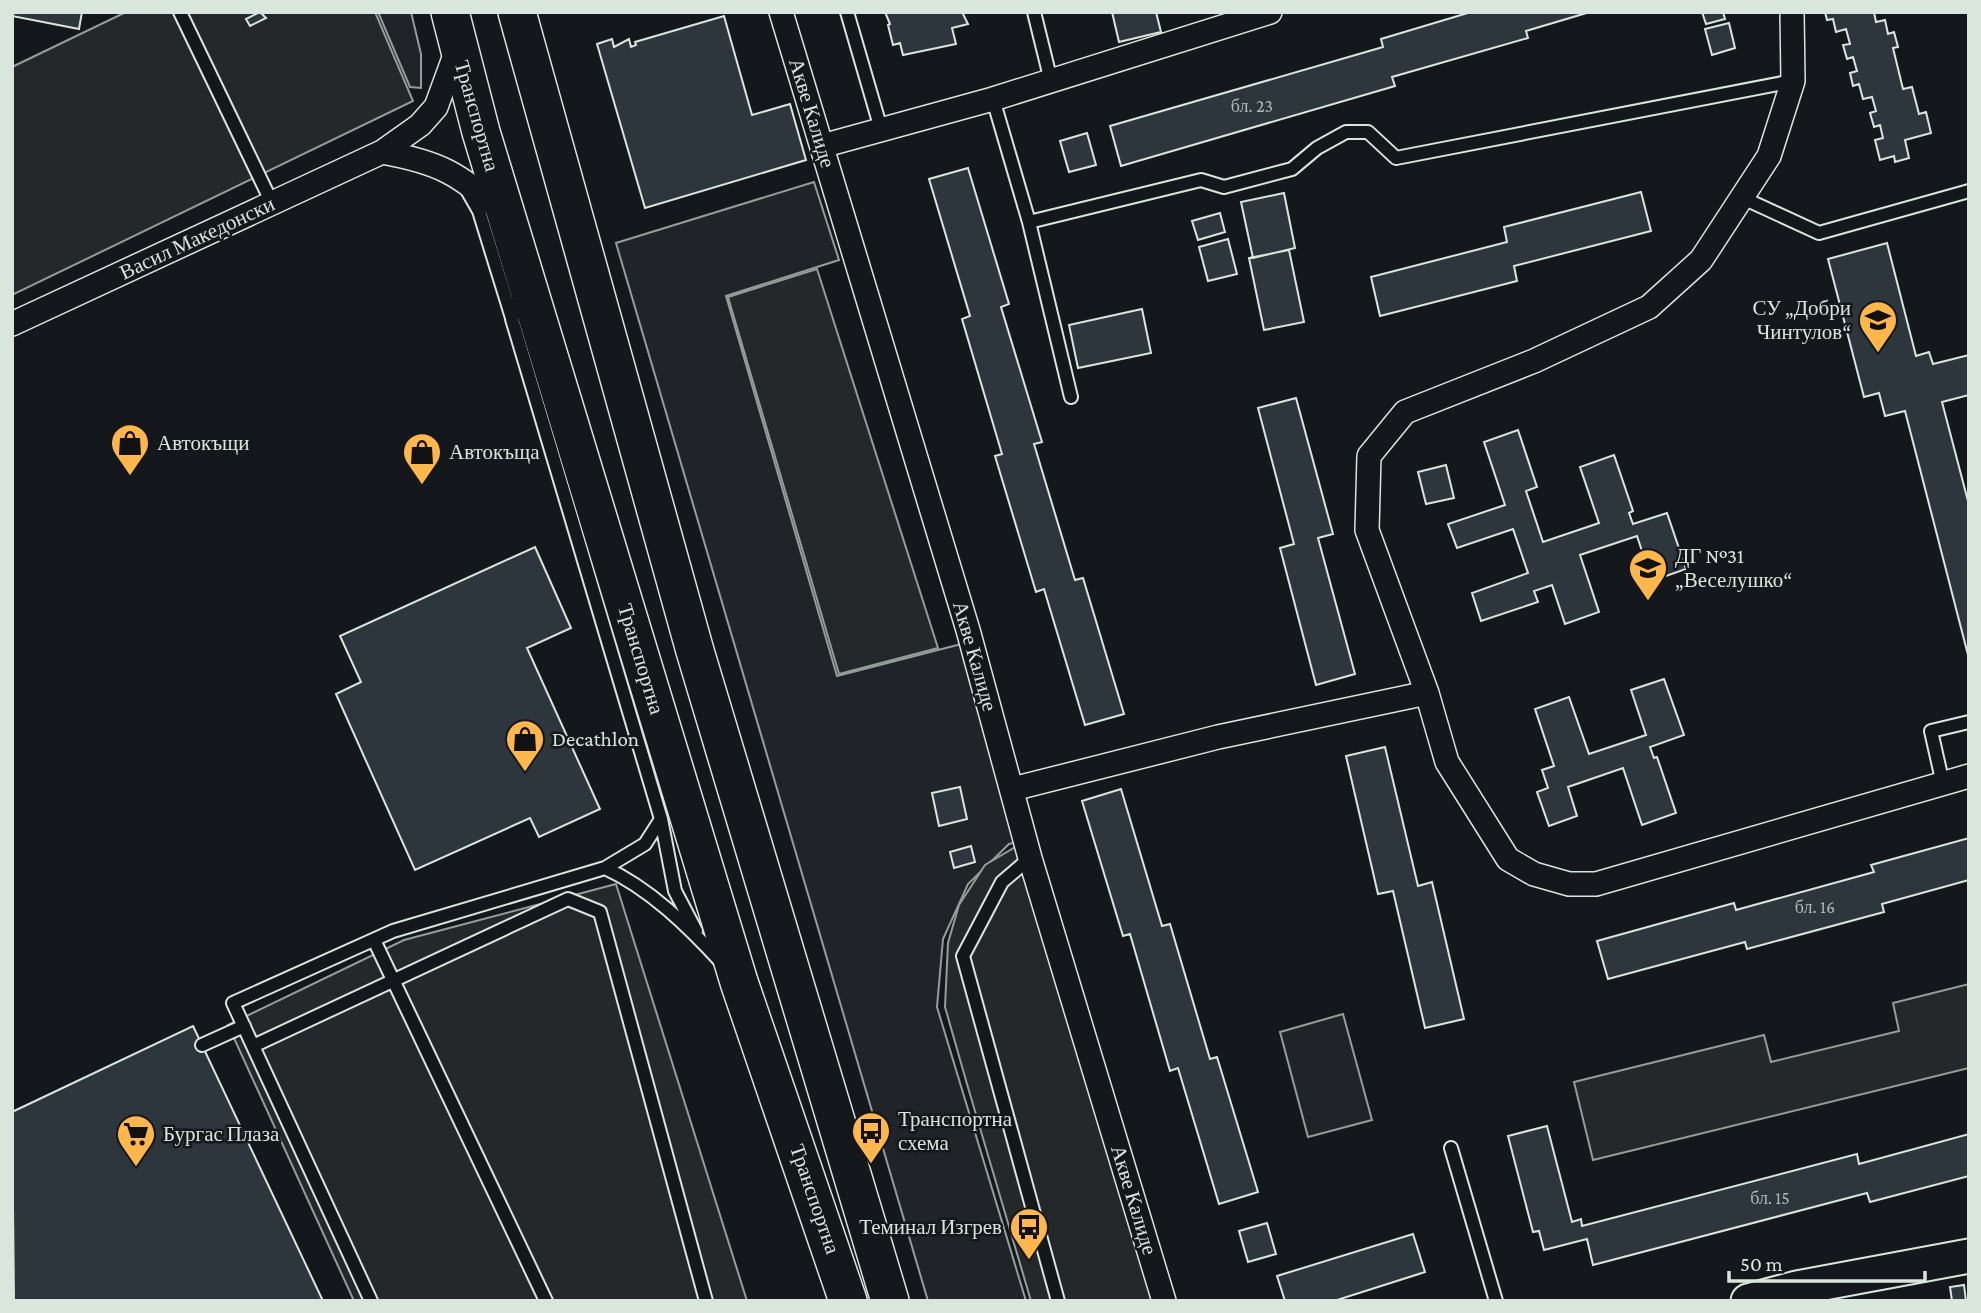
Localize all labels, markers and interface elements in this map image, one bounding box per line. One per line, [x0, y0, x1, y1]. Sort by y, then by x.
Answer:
street label: Акве Калиде [784, 55, 840, 171]
street label: Транспортна [450, 58, 504, 175]
house number: бл. 23 [1231, 96, 1273, 116]
street label: Васил Македонски [116, 192, 278, 284]
place label: СУ „Добри Чинтулов“ [1753, 296, 1851, 344]
school or university icon: СУ „Добри Чинтулов“ [1857, 299, 1899, 354]
shop icon: Автокъщи [109, 422, 151, 477]
place label: Автокъщи [157, 431, 249, 455]
shop icon: Автокъща [401, 431, 443, 486]
place label: Автокъща [449, 440, 540, 464]
place label: ДГ №31 „Веселушко“ [1675, 544, 1792, 592]
school or university icon: ДГ №31 „Веселушко“ [1627, 547, 1669, 602]
street label: Акве Калиде [948, 598, 1002, 714]
street label: Транспортна [613, 601, 669, 718]
shop icon: Decathlon [504, 718, 546, 773]
place label: Decathlon [552, 727, 639, 751]
house number: бл. 16 [1795, 897, 1835, 917]
place label: Транспортна схема [898, 1107, 1013, 1155]
bus stop icon: Транспортна схема [850, 1110, 892, 1165]
supermarket icon: Бургас Плаза [115, 1113, 157, 1168]
place label: Бургас Плаза [163, 1122, 280, 1146]
street label: Транспортна [785, 1141, 845, 1257]
street label: Акве Калиде [1106, 1142, 1162, 1258]
house number: бл. 15 [1750, 1188, 1790, 1208]
bus stop icon: Теминал Изгрев [1008, 1206, 1050, 1261]
place label: Теминал Изгрев [859, 1215, 1002, 1239]
scale bar [1729, 1240, 1925, 1284]
text: 50 m [1740, 1252, 1783, 1276]

